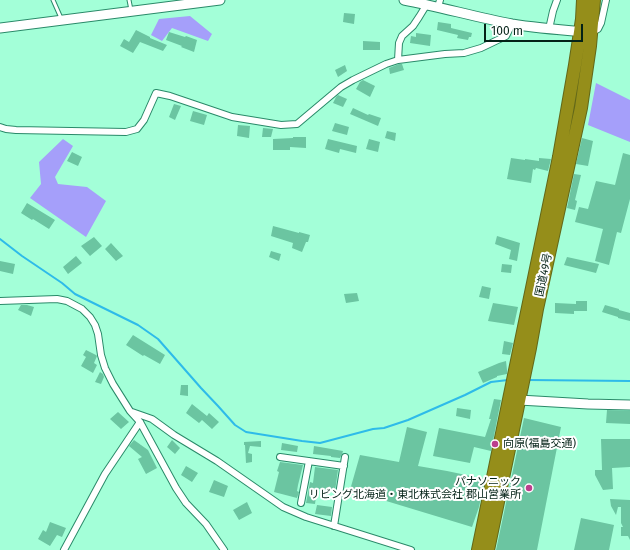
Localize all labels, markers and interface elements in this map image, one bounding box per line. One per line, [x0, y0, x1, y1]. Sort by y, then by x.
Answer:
scale bar [486, 16, 585, 42]
text: 100 m [491, 24, 523, 38]
street label: 国道49号 [533, 252, 555, 298]
place label: 向原(福島交通) [503, 437, 576, 451]
marker: 向原(福島交通) [490, 439, 500, 449]
place label: パナソニック リビング北海道・東北株式会社 郡山営業所 [309, 475, 521, 501]
marker: パナソニック リビング北海道・東北株式会社 郡山営業所 [524, 483, 534, 493]

